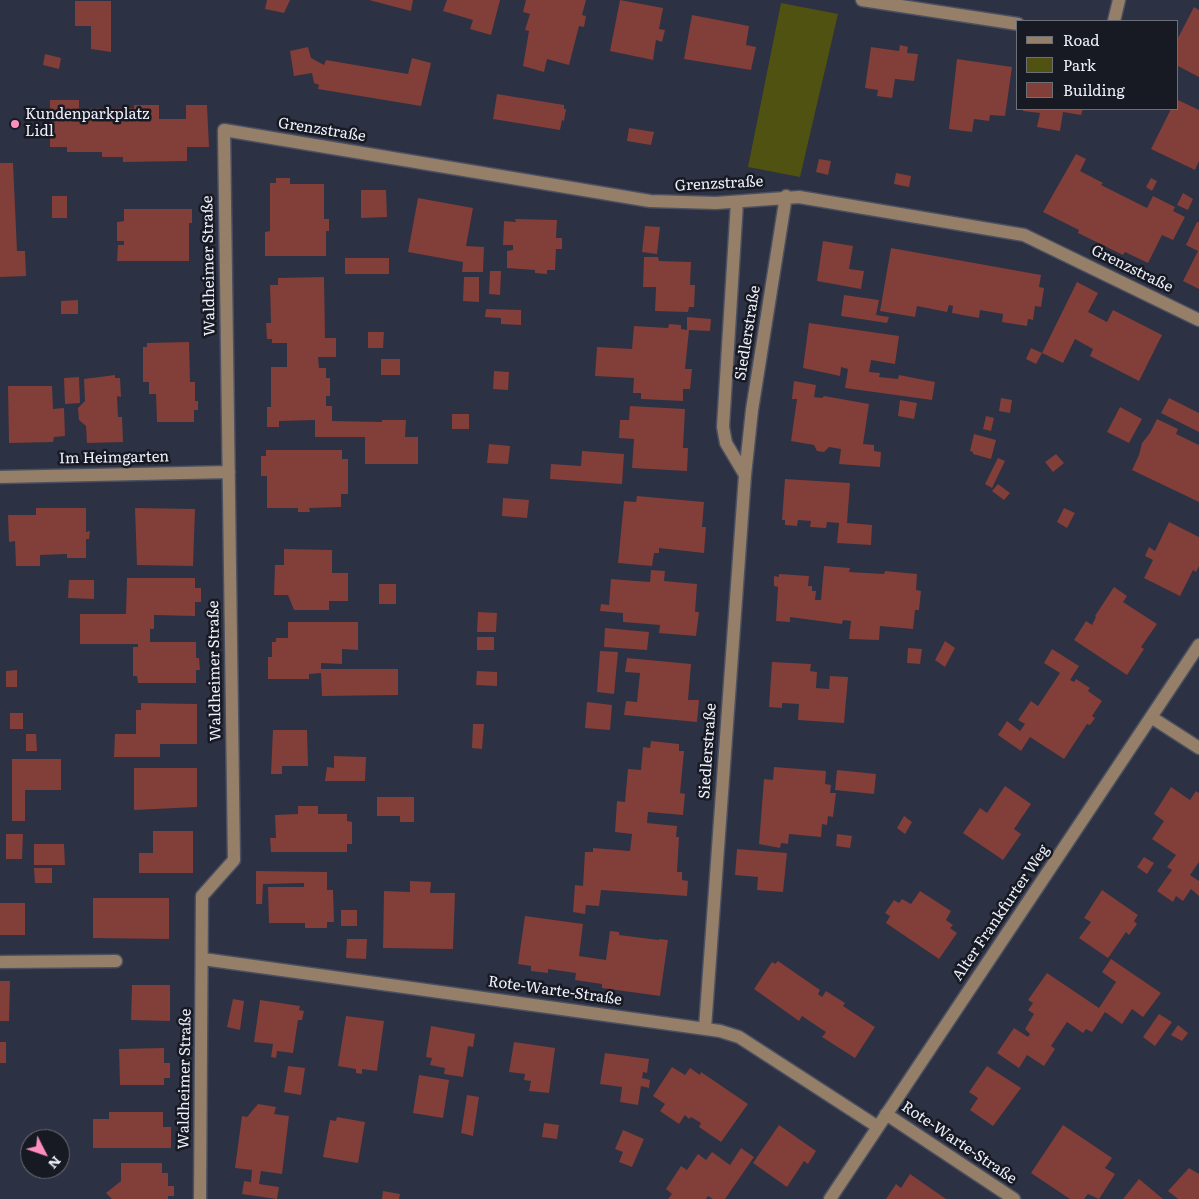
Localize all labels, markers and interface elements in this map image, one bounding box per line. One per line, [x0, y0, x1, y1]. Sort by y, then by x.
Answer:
legend [1016, 20, 1179, 110]
text: Road [1063, 28, 1099, 51]
text: Park [1063, 53, 1096, 76]
text: Building [1063, 78, 1125, 101]
place label: Kundenparkplatz Lidl [25, 106, 149, 141]
street label: Grenzstraße [277, 114, 367, 146]
marker: Kundenparkplatz Lidl [9, 118, 21, 130]
street label: Grenzstraße [674, 173, 764, 195]
street label: Waldheimer Straße [199, 195, 219, 337]
street label: Grenzstraße [1088, 241, 1176, 297]
street label: Siedlerstraße [732, 284, 764, 382]
street label: Im Heimgarten [59, 448, 169, 468]
street label: Waldheimer Straße [205, 600, 225, 742]
street label: Siedlerstraße [696, 702, 720, 800]
street label: Alter Frankfurter Weg [949, 842, 1053, 984]
street label: Rote-Warte-Straße [487, 973, 623, 1009]
street label: Waldheimer Straße [175, 1008, 195, 1150]
street label: Rote-Warte-Straße [898, 1098, 1020, 1188]
north arrow [20, 1129, 70, 1179]
text: N [44, 1152, 67, 1174]

